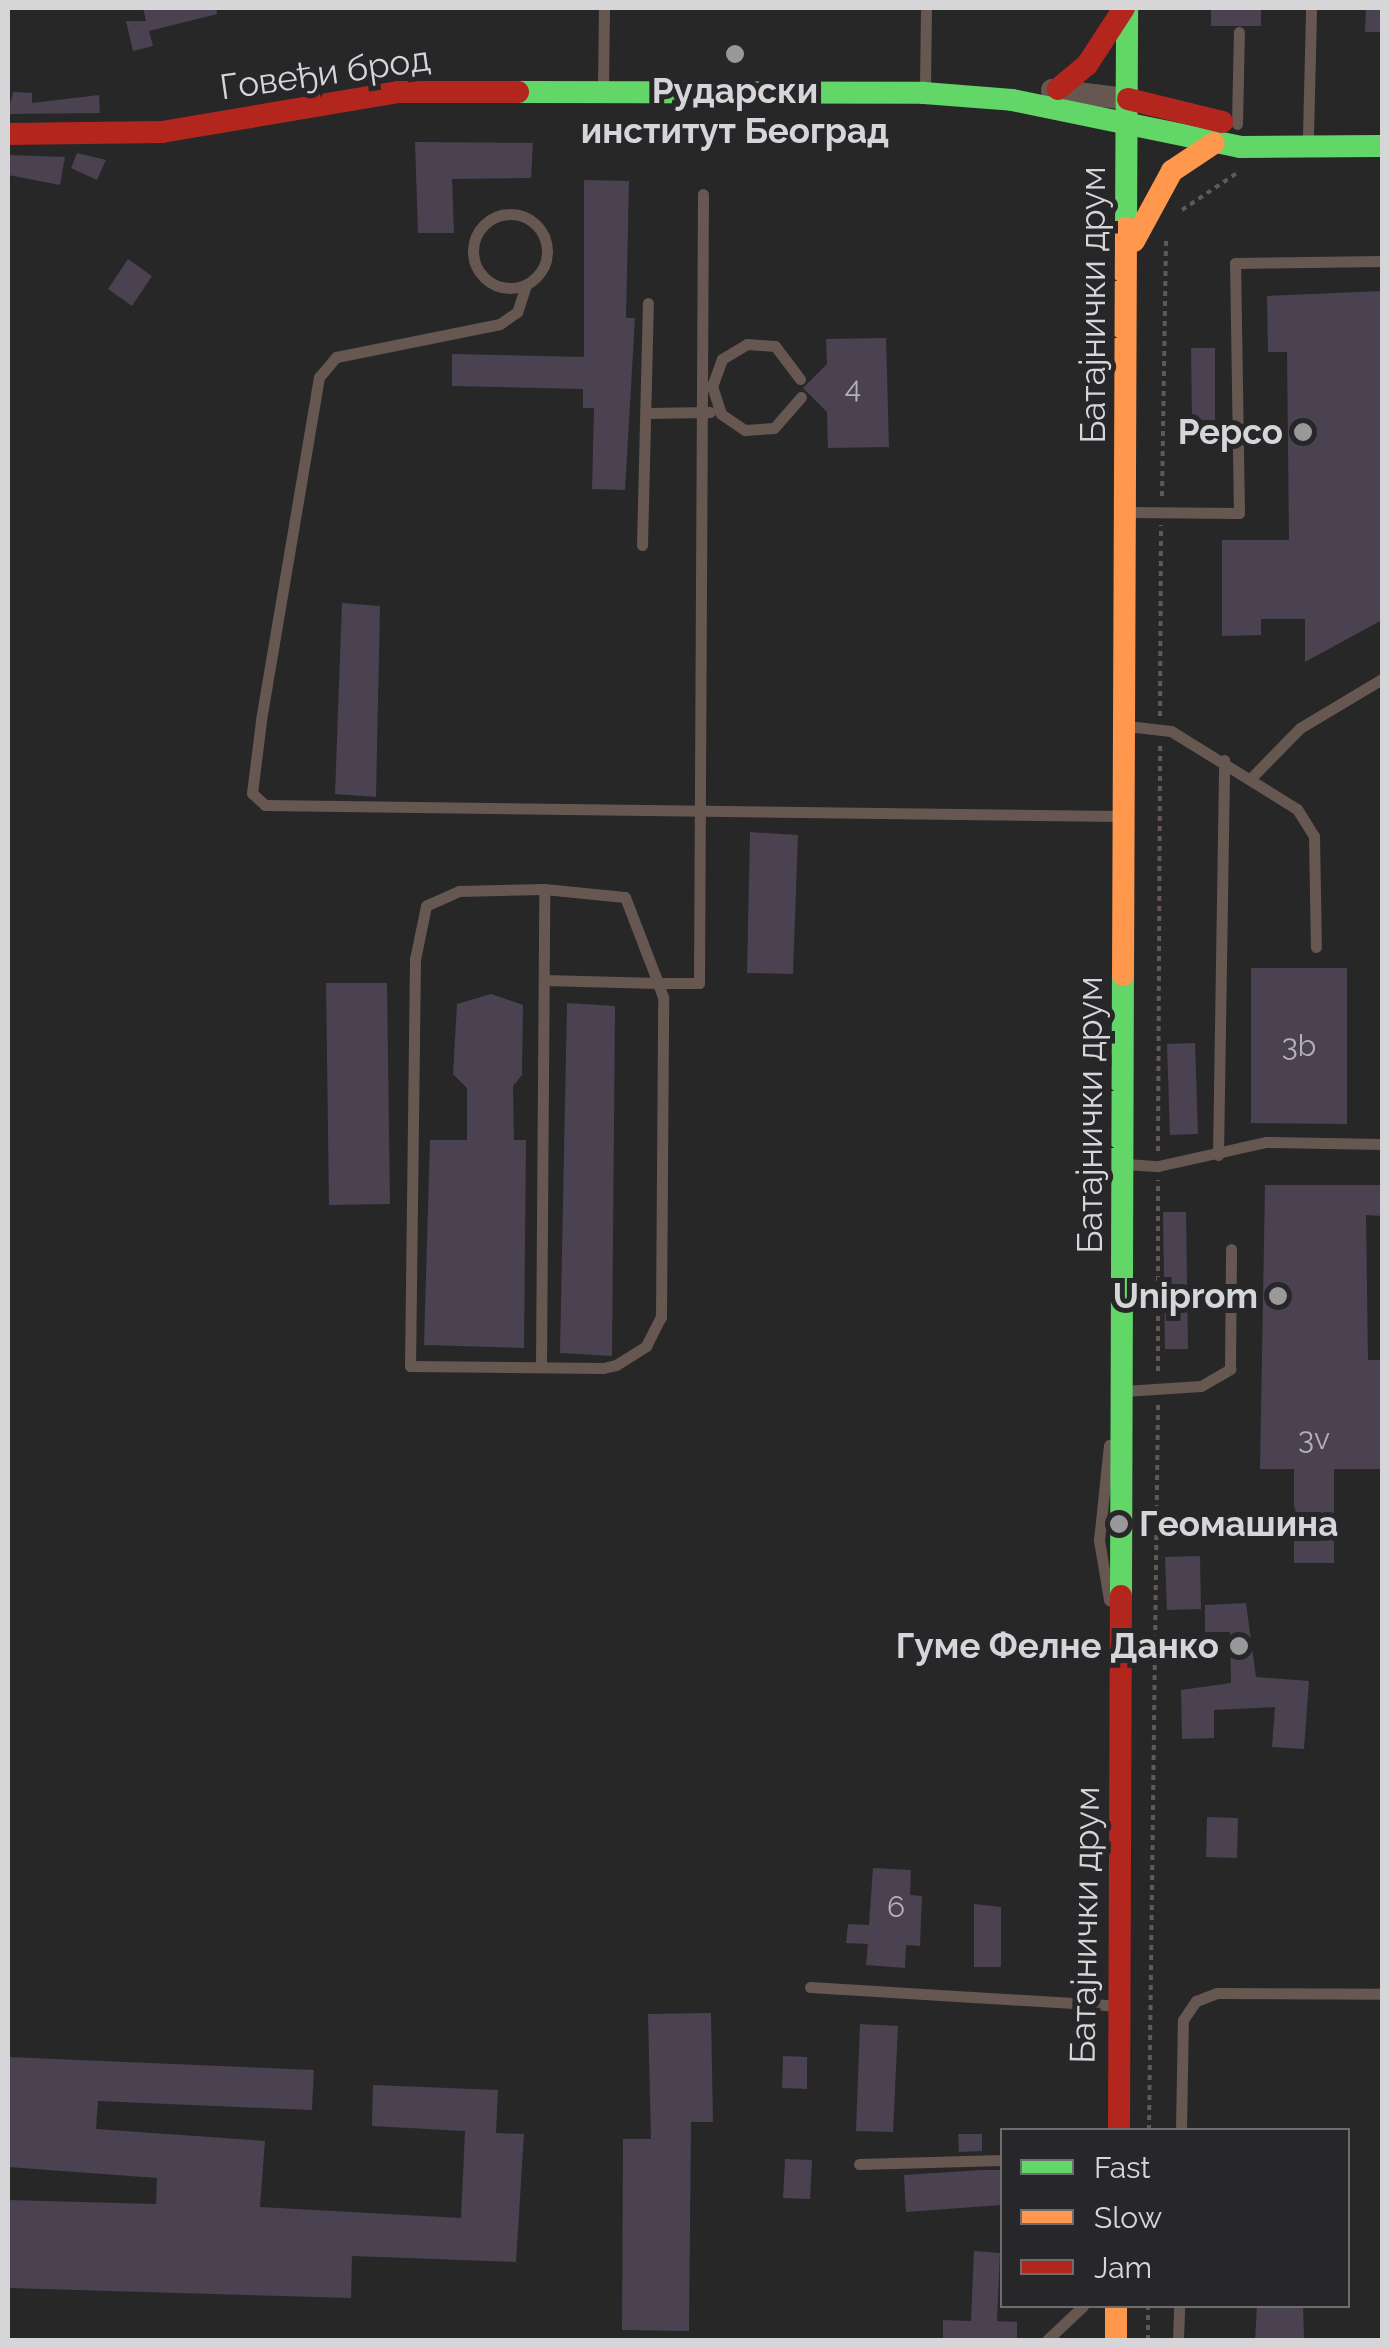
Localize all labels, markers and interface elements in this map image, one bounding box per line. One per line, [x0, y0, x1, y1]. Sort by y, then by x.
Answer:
street label: Говеђи брод [217, 37, 433, 109]
marker: Рударски институт Београд [724, 43, 746, 65]
place label: Рударски институт Београд [581, 70, 889, 152]
street label: Батајнички друм [1072, 166, 1114, 444]
house number: 4 [845, 370, 861, 406]
place label: Pepco [1178, 411, 1283, 453]
marker: Pepco [1292, 421, 1314, 443]
street label: Батајнички друм [1069, 976, 1111, 1254]
house number: 3b [1282, 1028, 1316, 1064]
place label: Uniprom [1113, 1275, 1258, 1317]
marker: Uniprom [1267, 1285, 1289, 1307]
house number: 3v [1298, 1421, 1330, 1457]
place label: Геомашина [1139, 1503, 1338, 1545]
marker: Геомашина [1108, 1513, 1130, 1535]
place label: Гуме Фелне Данко [896, 1625, 1219, 1667]
marker: Гуме Фелне Данко [1228, 1635, 1250, 1657]
street label: Батајнички друм [1062, 1786, 1108, 2064]
house number: 6 [887, 1889, 905, 1925]
legend [1000, 2128, 1350, 2308]
text: Fast [1094, 2150, 1151, 2185]
text: Slow [1094, 2200, 1162, 2235]
text: Jam [1094, 2250, 1152, 2285]

